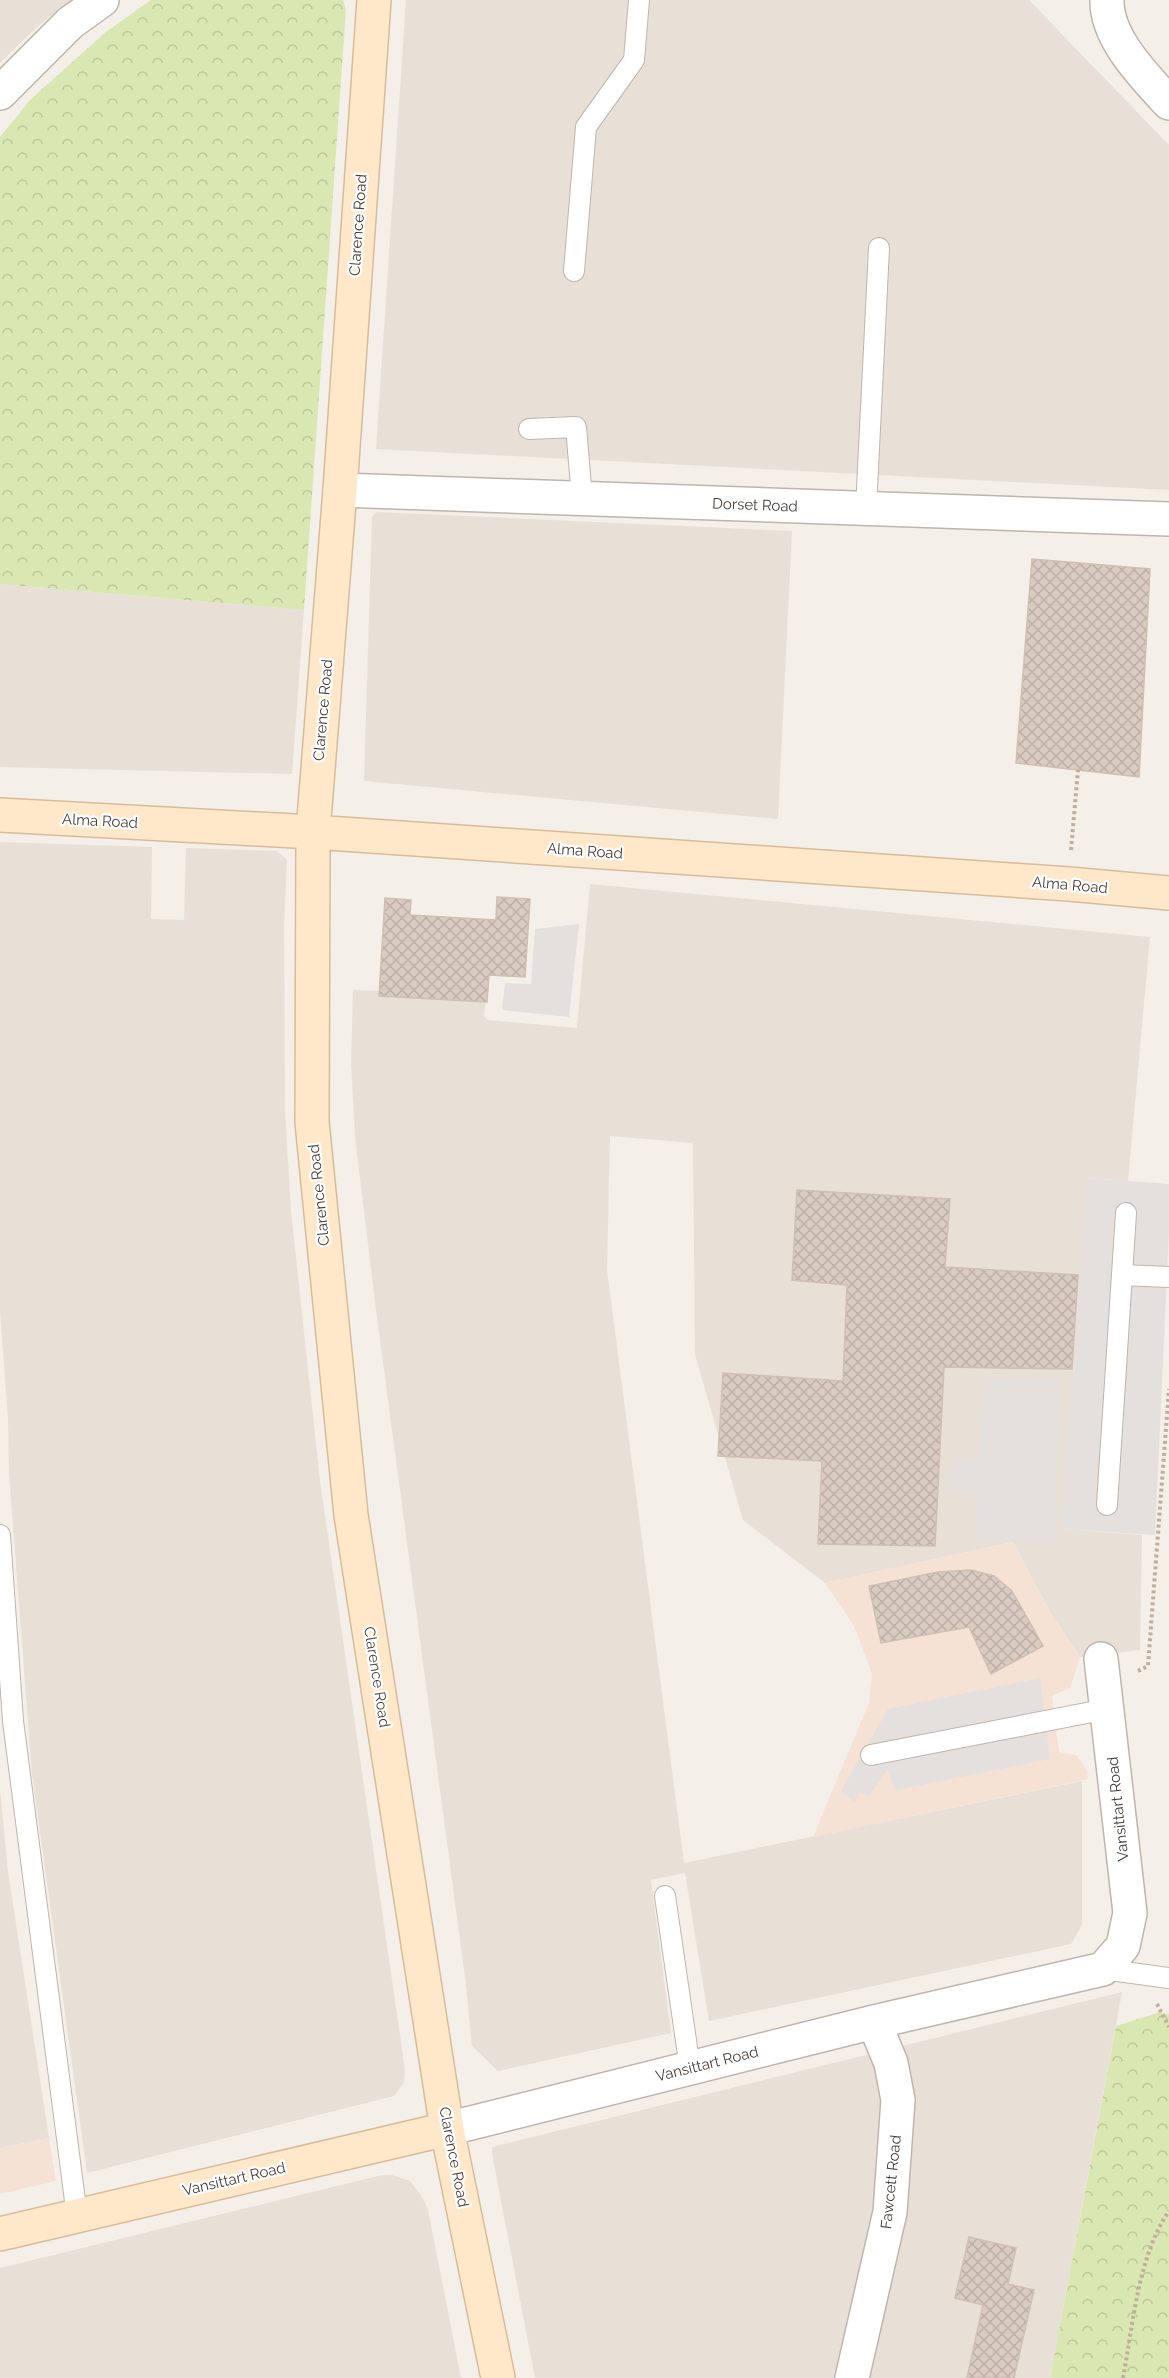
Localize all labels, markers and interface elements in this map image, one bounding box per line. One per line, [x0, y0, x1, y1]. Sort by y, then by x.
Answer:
street label: Clarence Road [345, 174, 371, 276]
street label: Dorset Road [712, 495, 798, 515]
street label: Clarence Road [310, 658, 336, 762]
street label: Alma Road [62, 810, 138, 832]
street label: Alma Road [546, 839, 624, 863]
street label: Alma Road [1031, 873, 1109, 897]
street label: Clarence Road [305, 1143, 333, 1247]
street label: Clarence Road [360, 1625, 394, 1729]
street label: Vansittart Road [1104, 1756, 1132, 1862]
street label: Vansittart Road [654, 2043, 760, 2085]
street label: Clarence Road [435, 2105, 473, 2209]
street label: Fawcett Road [877, 2134, 905, 2230]
street label: Vansittart Road [181, 2158, 287, 2200]

